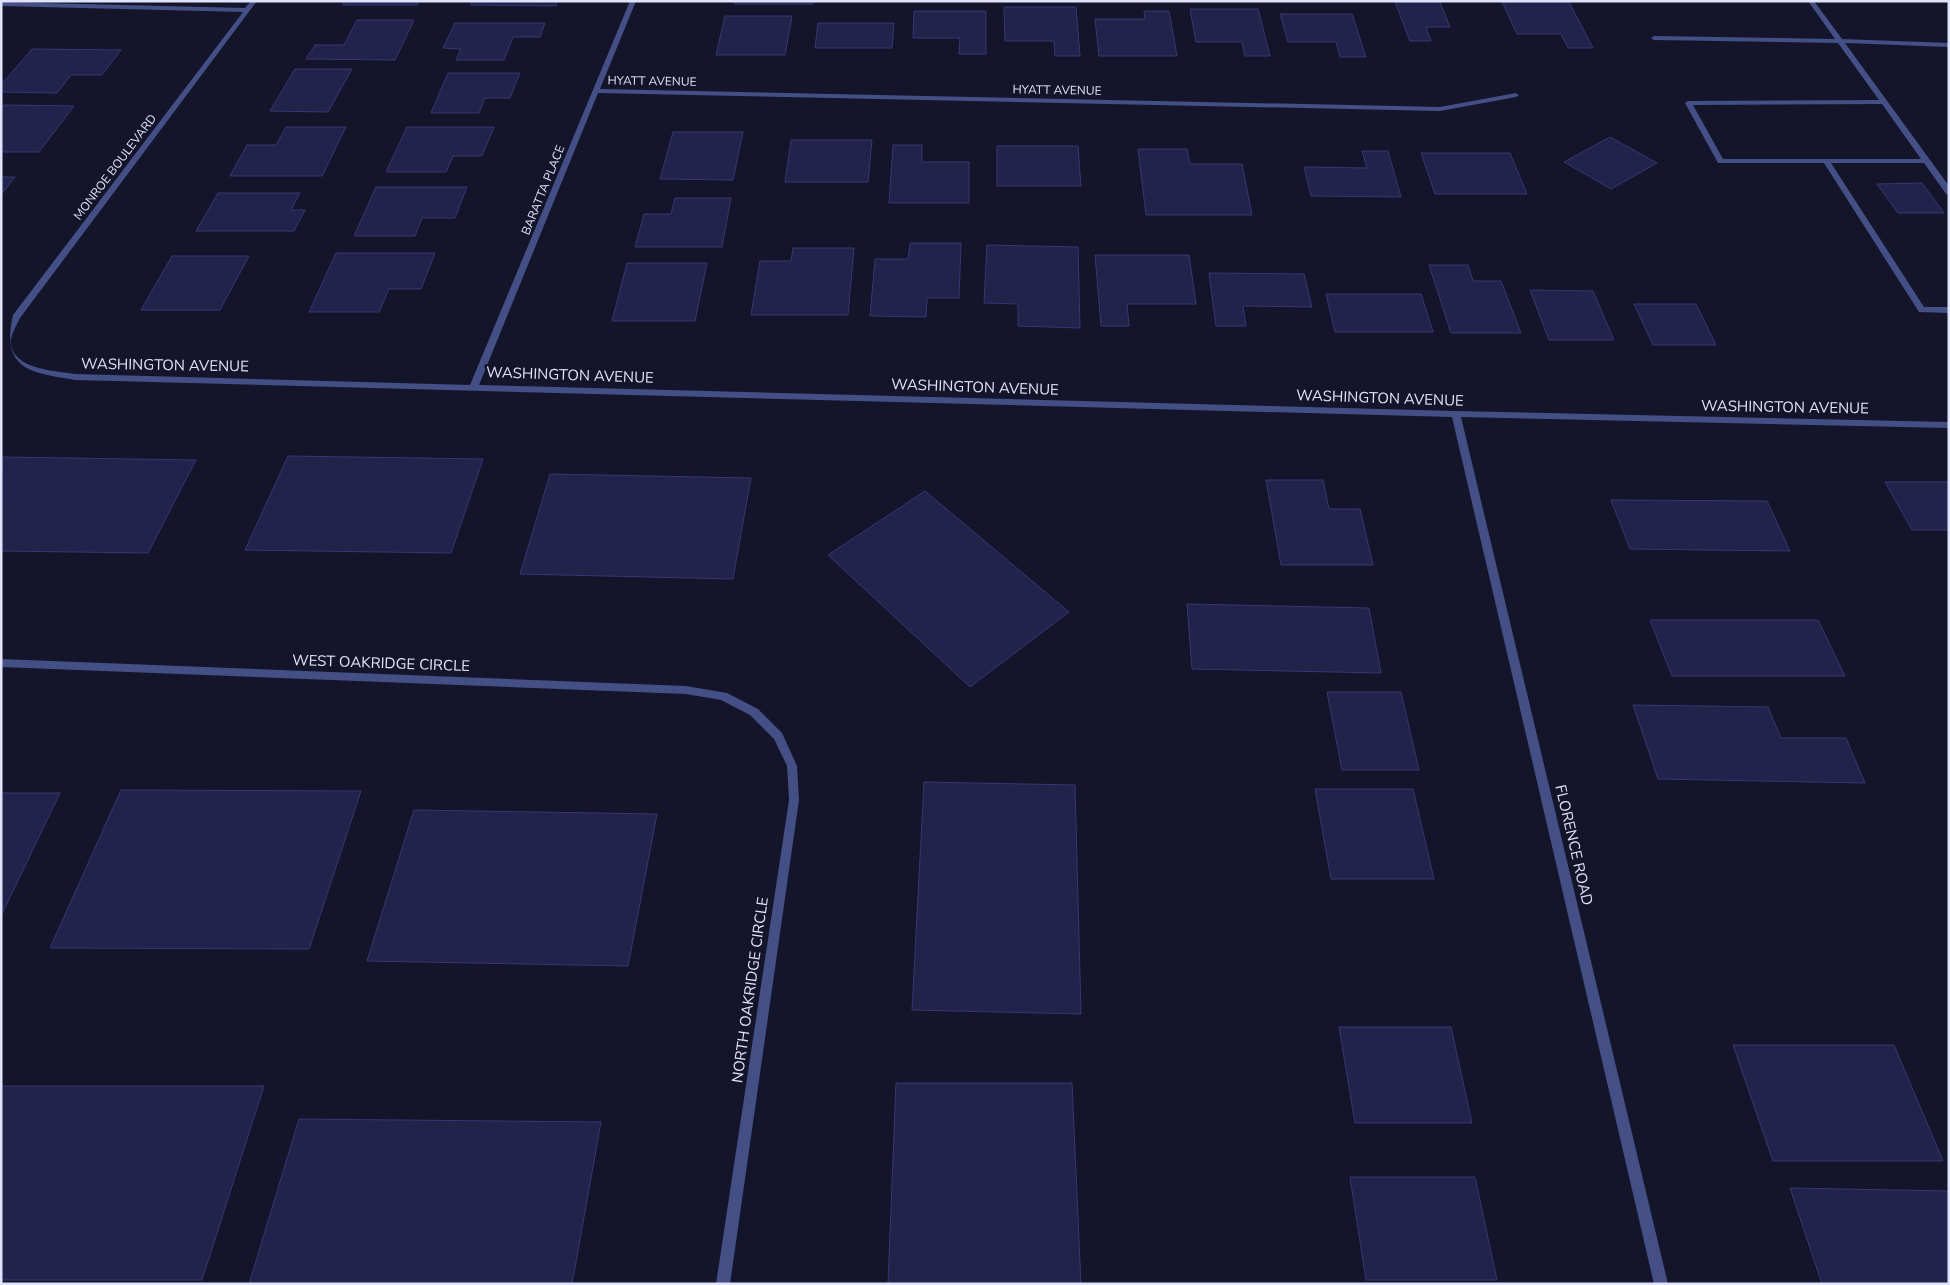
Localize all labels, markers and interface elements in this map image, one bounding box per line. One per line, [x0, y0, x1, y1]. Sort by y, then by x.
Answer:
street label: HYATT AVENUE [607, 72, 697, 90]
street label: HYATT AVENUE [1012, 81, 1102, 99]
street label: MONROE BOULEVARD [70, 111, 160, 223]
street label: BARATTA PLACE [518, 143, 568, 237]
street label: WASHINGTON AVENUE [81, 354, 249, 376]
street label: WASHINGTON AVENUE [486, 362, 654, 388]
street label: WASHINGTON AVENUE [891, 374, 1059, 400]
street label: WASHINGTON AVENUE [1296, 385, 1464, 411]
street label: WASHINGTON AVENUE [1701, 396, 1869, 418]
street label: WEST OAKRIDGE CIRCLE [292, 650, 470, 676]
street label: FLORENCE ROAD [1550, 783, 1598, 907]
street label: NORTH OAKRIDGE CIRCLE [727, 896, 773, 1084]

